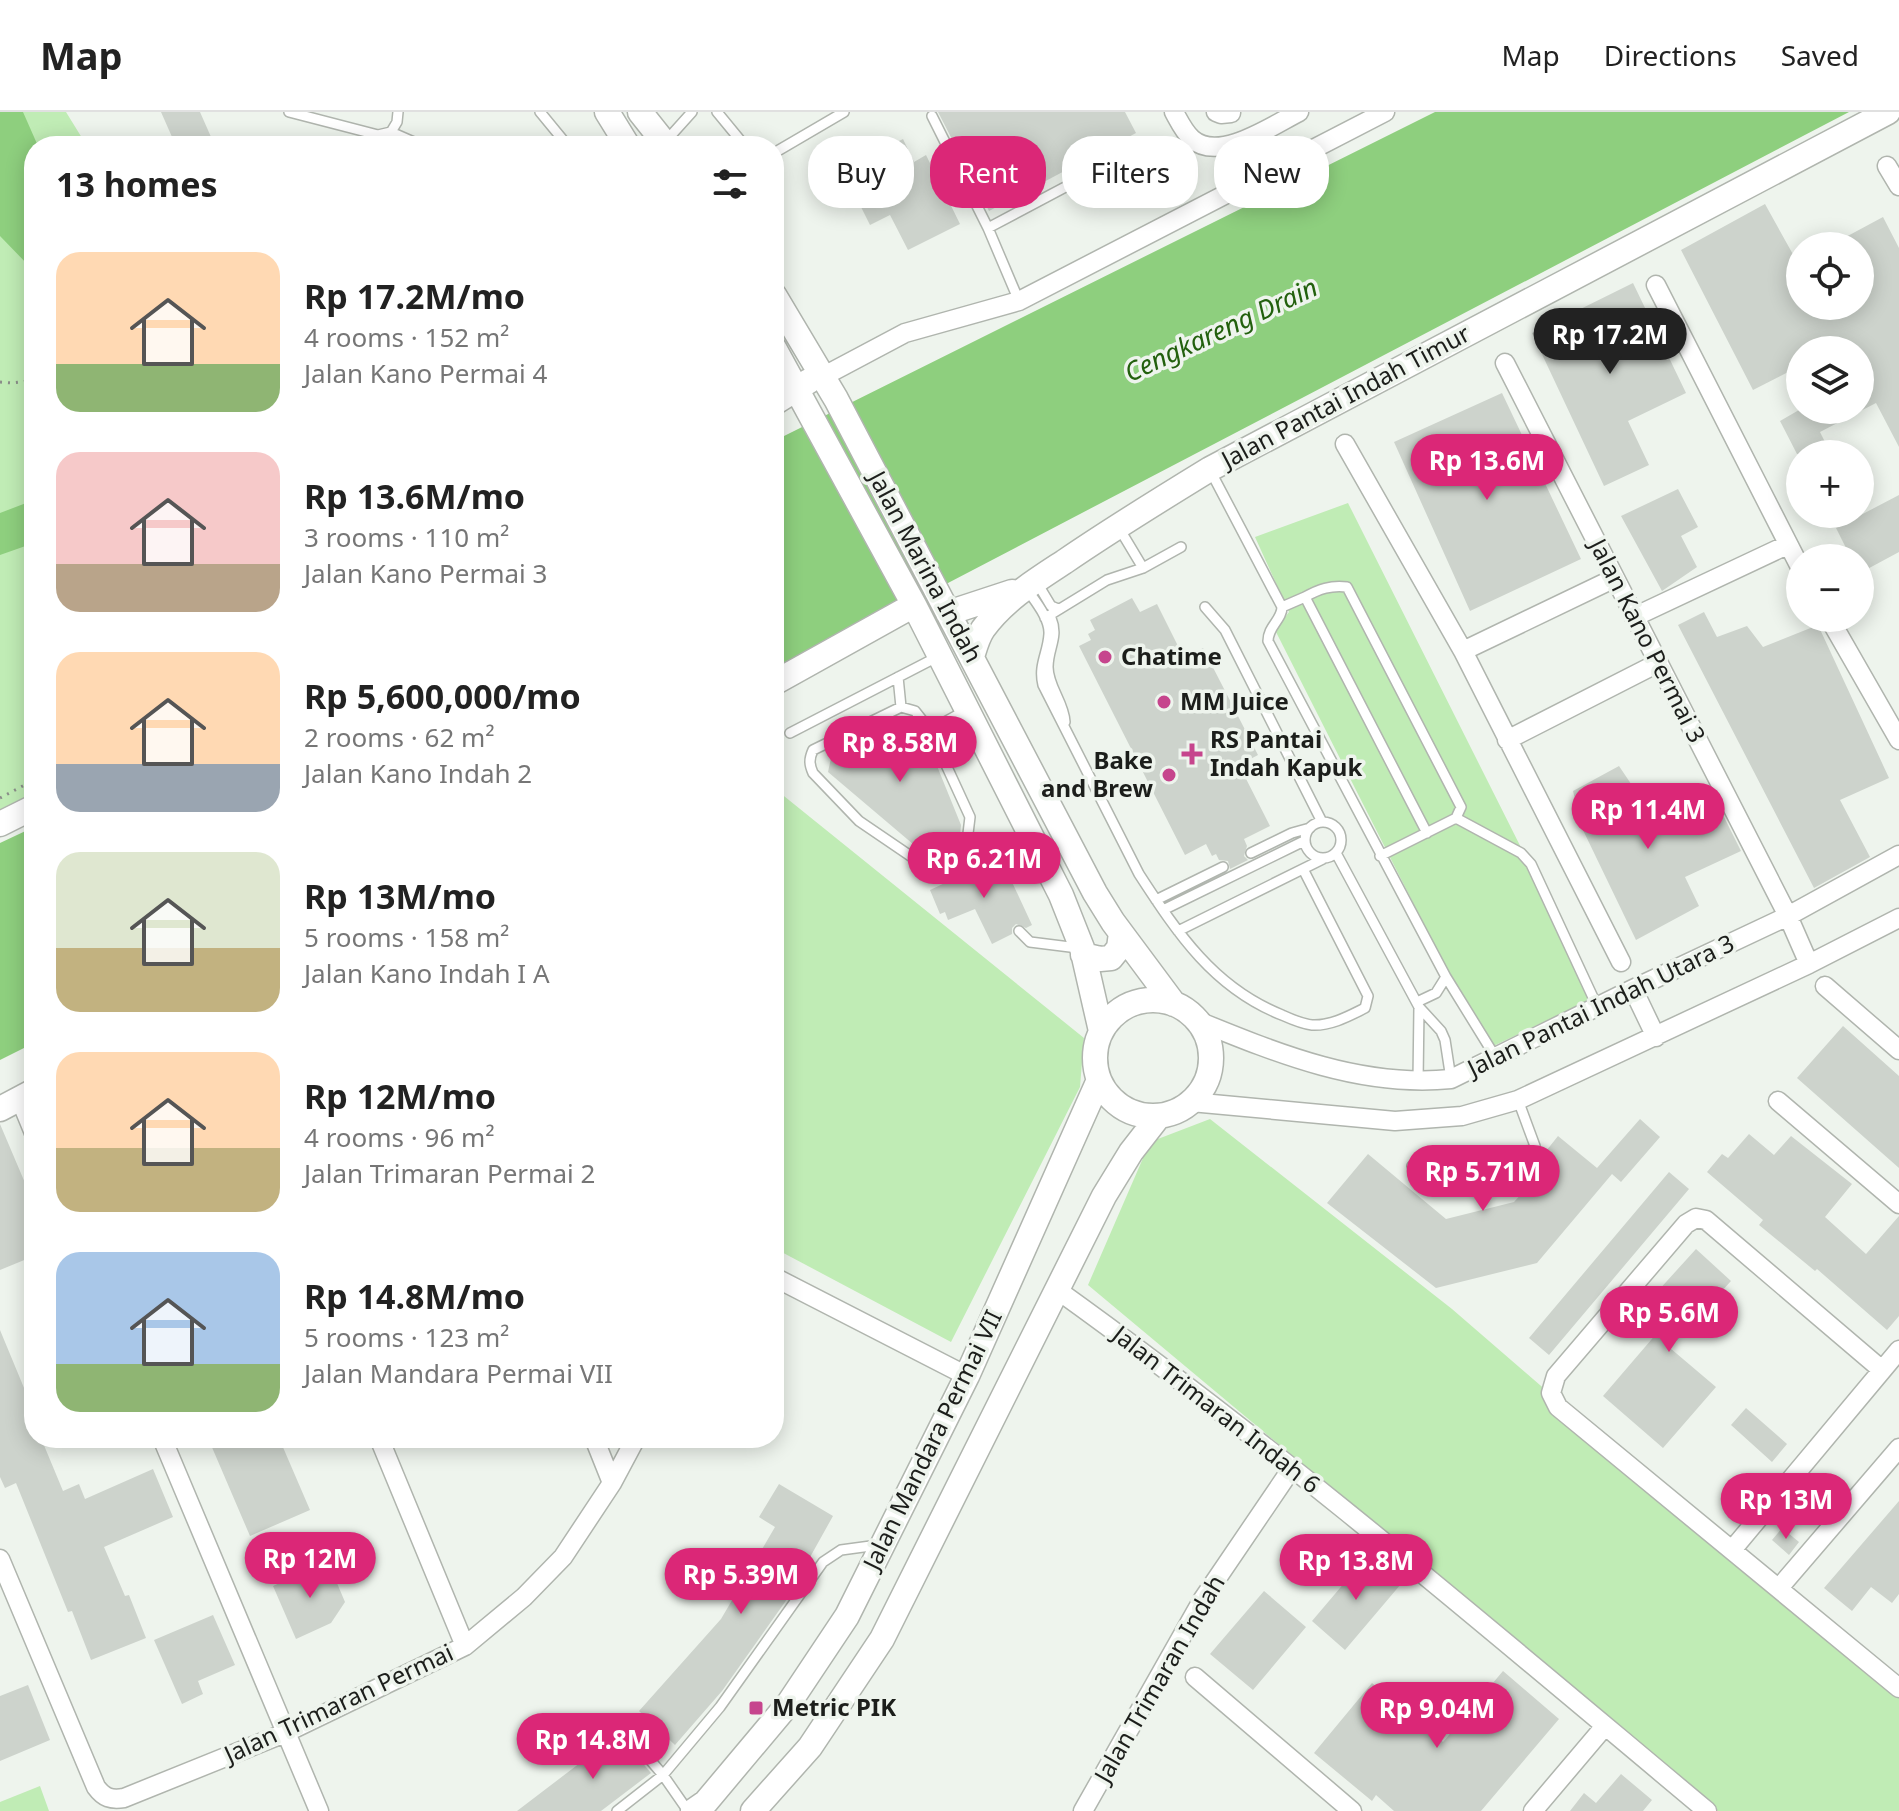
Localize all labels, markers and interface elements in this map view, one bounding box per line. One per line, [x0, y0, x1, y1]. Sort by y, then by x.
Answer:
text: Map [40, 29, 123, 81]
text: Map [1501, 36, 1560, 74]
text: Directions [1604, 36, 1737, 74]
text: Saved [1781, 36, 1859, 74]
chip: Buy [808, 136, 914, 208]
chip: Rent [930, 136, 1046, 208]
chip: Filters [1062, 136, 1198, 208]
chip: New [1214, 136, 1329, 208]
text: 13 homes [56, 161, 218, 207]
icon: filters [708, 162, 752, 206]
map controls [1786, 232, 1874, 632]
button: locate [1786, 232, 1874, 320]
water label: Cengkareng Drain [1118, 269, 1323, 390]
text: Rp 17.2M/mo [304, 273, 525, 319]
icon: home [120, 284, 216, 380]
pin: Rp 17.2M [1527, 308, 1693, 376]
street label: Jalan Pantai Indah Timur [1213, 316, 1475, 476]
text: Rp 17.2M [1552, 316, 1668, 352]
text: 4 rooms · 152 m² [304, 319, 509, 355]
button: layers [1786, 336, 1874, 424]
text: Jalan Kano Permai 4 [304, 355, 547, 391]
pin: Rp 13.6M [1404, 434, 1570, 502]
button: + [1786, 440, 1874, 528]
text: Rp 13.6M [1429, 442, 1545, 478]
street label: Jalan Marina Indah [861, 463, 991, 668]
text: Rp 13.6M/mo [304, 473, 525, 519]
icon: home [120, 484, 216, 580]
text: 3 rooms · 110 m² [304, 519, 509, 555]
street label: Jalan Kano Permai 3 [1582, 531, 1714, 748]
button: − [1786, 544, 1874, 632]
text: Jalan Kano Permai 3 [304, 555, 547, 591]
place label: Chatime [1121, 639, 1222, 672]
marker: Chatime [1096, 648, 1114, 666]
text: Rp 5,600,000/mo [304, 673, 581, 719]
icon: home [120, 684, 216, 780]
place label: MM Juice [1180, 684, 1289, 717]
marker: MM Juice [1155, 693, 1173, 711]
pin: Rp 8.58M [817, 716, 983, 784]
text: 2 rooms · 62 m² [304, 719, 494, 755]
place label: RS Pantai Indah Kapuk [1210, 722, 1362, 783]
text: Rp 8.58M [842, 724, 958, 760]
place label: Bake and Brew [1041, 743, 1153, 804]
marker: RS Pantai Indah Kapuk [1181, 743, 1203, 765]
text: Jalan Kano Indah 2 [304, 755, 532, 791]
marker: Bake and Brew [1160, 766, 1178, 784]
pin: Rp 11.4M [1565, 783, 1731, 851]
text: Rp 11.4M [1590, 791, 1706, 827]
pin: Rp 6.21M [901, 832, 1067, 900]
text: Rp 6.21M [926, 840, 1042, 876]
text: Rp 13M/mo [304, 873, 496, 919]
icon: home [120, 884, 216, 980]
text: 5 rooms · 158 m² [304, 919, 509, 955]
street label: Jalan Pantai Indah Utara 3 [1460, 926, 1739, 1085]
text: Jalan Kano Indah I A [304, 955, 550, 991]
text: Rp 12M/mo [304, 1073, 496, 1119]
icon: home [120, 1084, 216, 1180]
text: 4 rooms · 96 m² [304, 1119, 494, 1155]
pin: Rp 5.71M [1400, 1145, 1566, 1213]
text: Rp 5.71M [1425, 1153, 1541, 1189]
text: Jalan Trimaran Permai 2 [304, 1155, 595, 1191]
text: Rp 14.8M/mo [304, 1273, 525, 1319]
icon: home [120, 1284, 216, 1380]
pin: Rp 5.6M [1595, 1286, 1743, 1354]
text: Rp 5.6M [1618, 1294, 1720, 1330]
street label: Jalan Mandara Permai VII [853, 1304, 1009, 1577]
street label: Jalan Trimaran Indah 6 [1105, 1316, 1327, 1500]
text: 5 rooms · 123 m² [304, 1319, 509, 1355]
text: Jalan Mandara Permai VII [304, 1355, 613, 1391]
pin: Rp 13M [1721, 1473, 1851, 1541]
text: Rp 13M [1739, 1481, 1833, 1517]
pin: Rp 12M [245, 1532, 375, 1600]
pin: Rp 13.8M [1273, 1534, 1439, 1602]
text: Rp 12M [263, 1540, 357, 1576]
text: Rp 13.8M [1298, 1542, 1414, 1578]
pin: Rp 5.39M [658, 1548, 824, 1616]
text: Rp 5.39M [683, 1556, 799, 1592]
street label: Jalan Trimaran Indah [1085, 1568, 1232, 1790]
street label: Jalan Trimaran Permai [217, 1635, 458, 1771]
pin: Rp 9.04M [1354, 1682, 1520, 1750]
place label: Metric PIK [772, 1690, 896, 1723]
text: Rp 9.04M [1379, 1690, 1495, 1726]
marker: Metric PIK [747, 1699, 765, 1717]
pin: Rp 14.8M [510, 1713, 676, 1781]
text: Rp 14.8M [535, 1721, 651, 1757]

